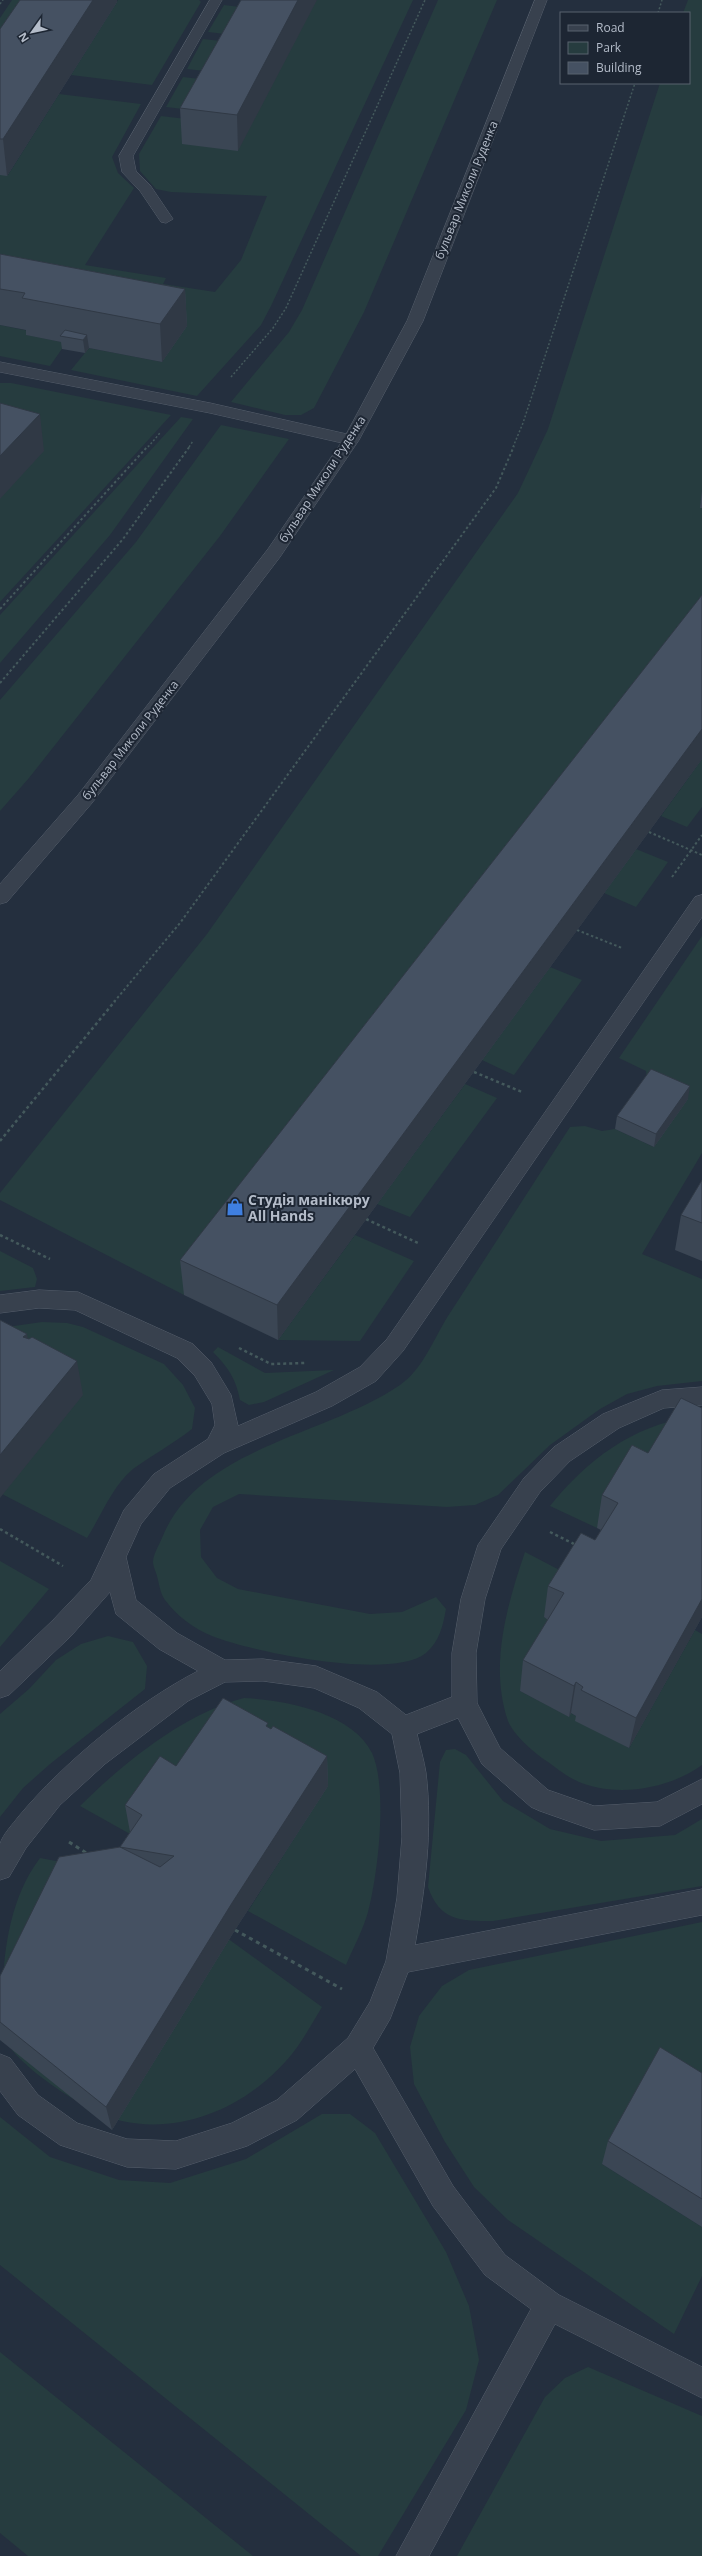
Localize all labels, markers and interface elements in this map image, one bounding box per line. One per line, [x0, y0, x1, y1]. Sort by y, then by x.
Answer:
north arrow [12, 12, 52, 52]
legend [560, 12, 690, 84]
text: Road [596, 19, 625, 36]
text: N [14, 30, 32, 46]
text: Park [596, 39, 622, 56]
text: Building [596, 59, 642, 76]
street label: бульвар Миколи Руденка [430, 118, 502, 262]
street label: бульвар Миколи Руденка [275, 412, 369, 546]
street label: бульвар Миколи Руденка [78, 676, 182, 804]
place label: Студія манікюру All Hands [248, 1190, 370, 1225]
shop icon: Студія манікюру All Hands [225, 1197, 245, 1217]

